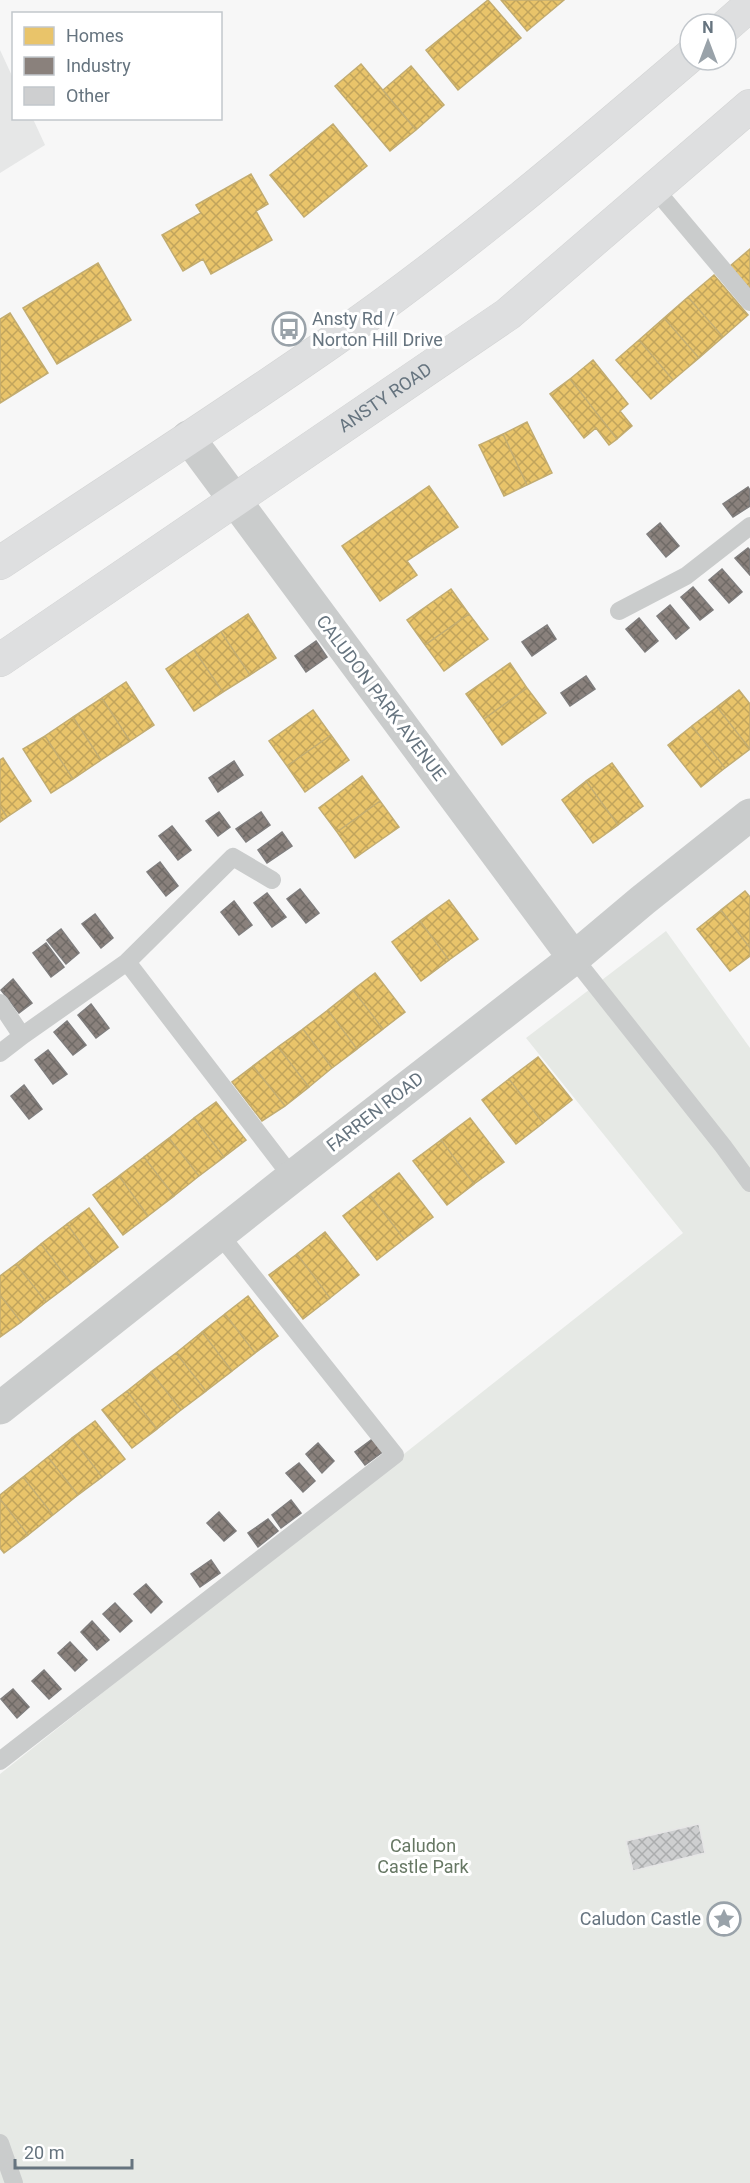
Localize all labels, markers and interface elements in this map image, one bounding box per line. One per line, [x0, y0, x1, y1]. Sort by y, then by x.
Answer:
legend [12, 12, 222, 120]
north arrow [678, 12, 738, 72]
text: N [702, 18, 714, 37]
text: Homes [66, 25, 124, 46]
text: Industry [66, 55, 131, 76]
text: Other [66, 85, 110, 106]
place label: Ansty Rd / Norton Hill Drive [312, 308, 443, 350]
bus stop icon: Ansty Rd / Norton Hill Drive [271, 311, 307, 347]
street label: ANSTY ROAD [334, 358, 436, 436]
street label: CALUDON PARK AVENUE [312, 611, 451, 785]
street label: FARREN ROAD [322, 1067, 427, 1156]
park label: Caludon Castle Park [377, 1835, 470, 1877]
place icon: Caludon Castle [706, 1901, 742, 1937]
place label: Caludon Castle [580, 1908, 701, 1929]
scale bar [15, 2132, 132, 2170]
text: 20 m [24, 2142, 64, 2163]

